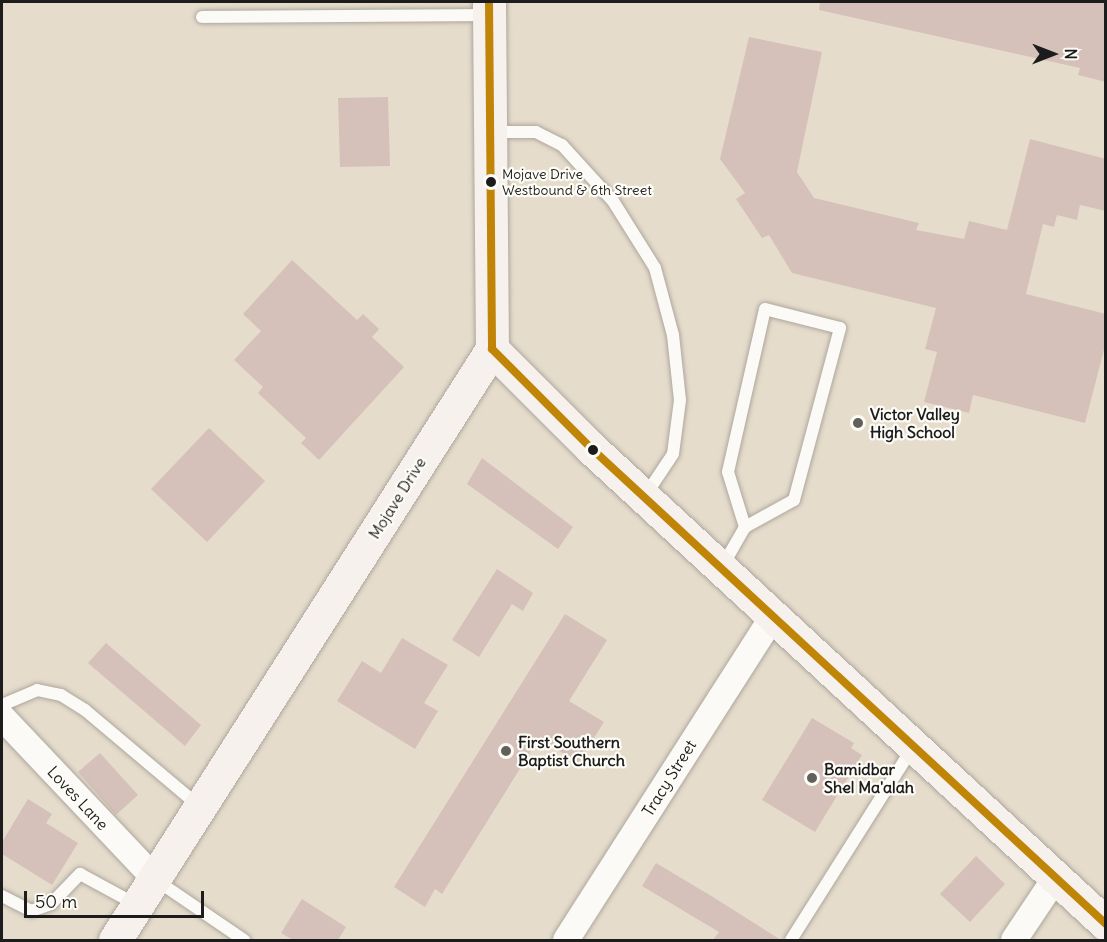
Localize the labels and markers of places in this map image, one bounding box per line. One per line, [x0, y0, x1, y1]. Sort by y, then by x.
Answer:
place label: Mojave Drive Westbound & 6th Street [502, 166, 652, 198]
marker: Mojave Drive Westbound & 6th Street [485, 176, 497, 188]
place label: Victor Valley High School [870, 404, 960, 442]
marker: Victor Valley High School [851, 416, 865, 430]
unlabelled marker [587, 444, 599, 456]
place label: First Southern Baptist Church [518, 732, 625, 770]
marker: First Southern Baptist Church [499, 744, 513, 758]
place label: Bamidbar Shel Ma'alah [824, 759, 914, 797]
marker: Bamidbar Shel Ma'alah [805, 771, 819, 785]

